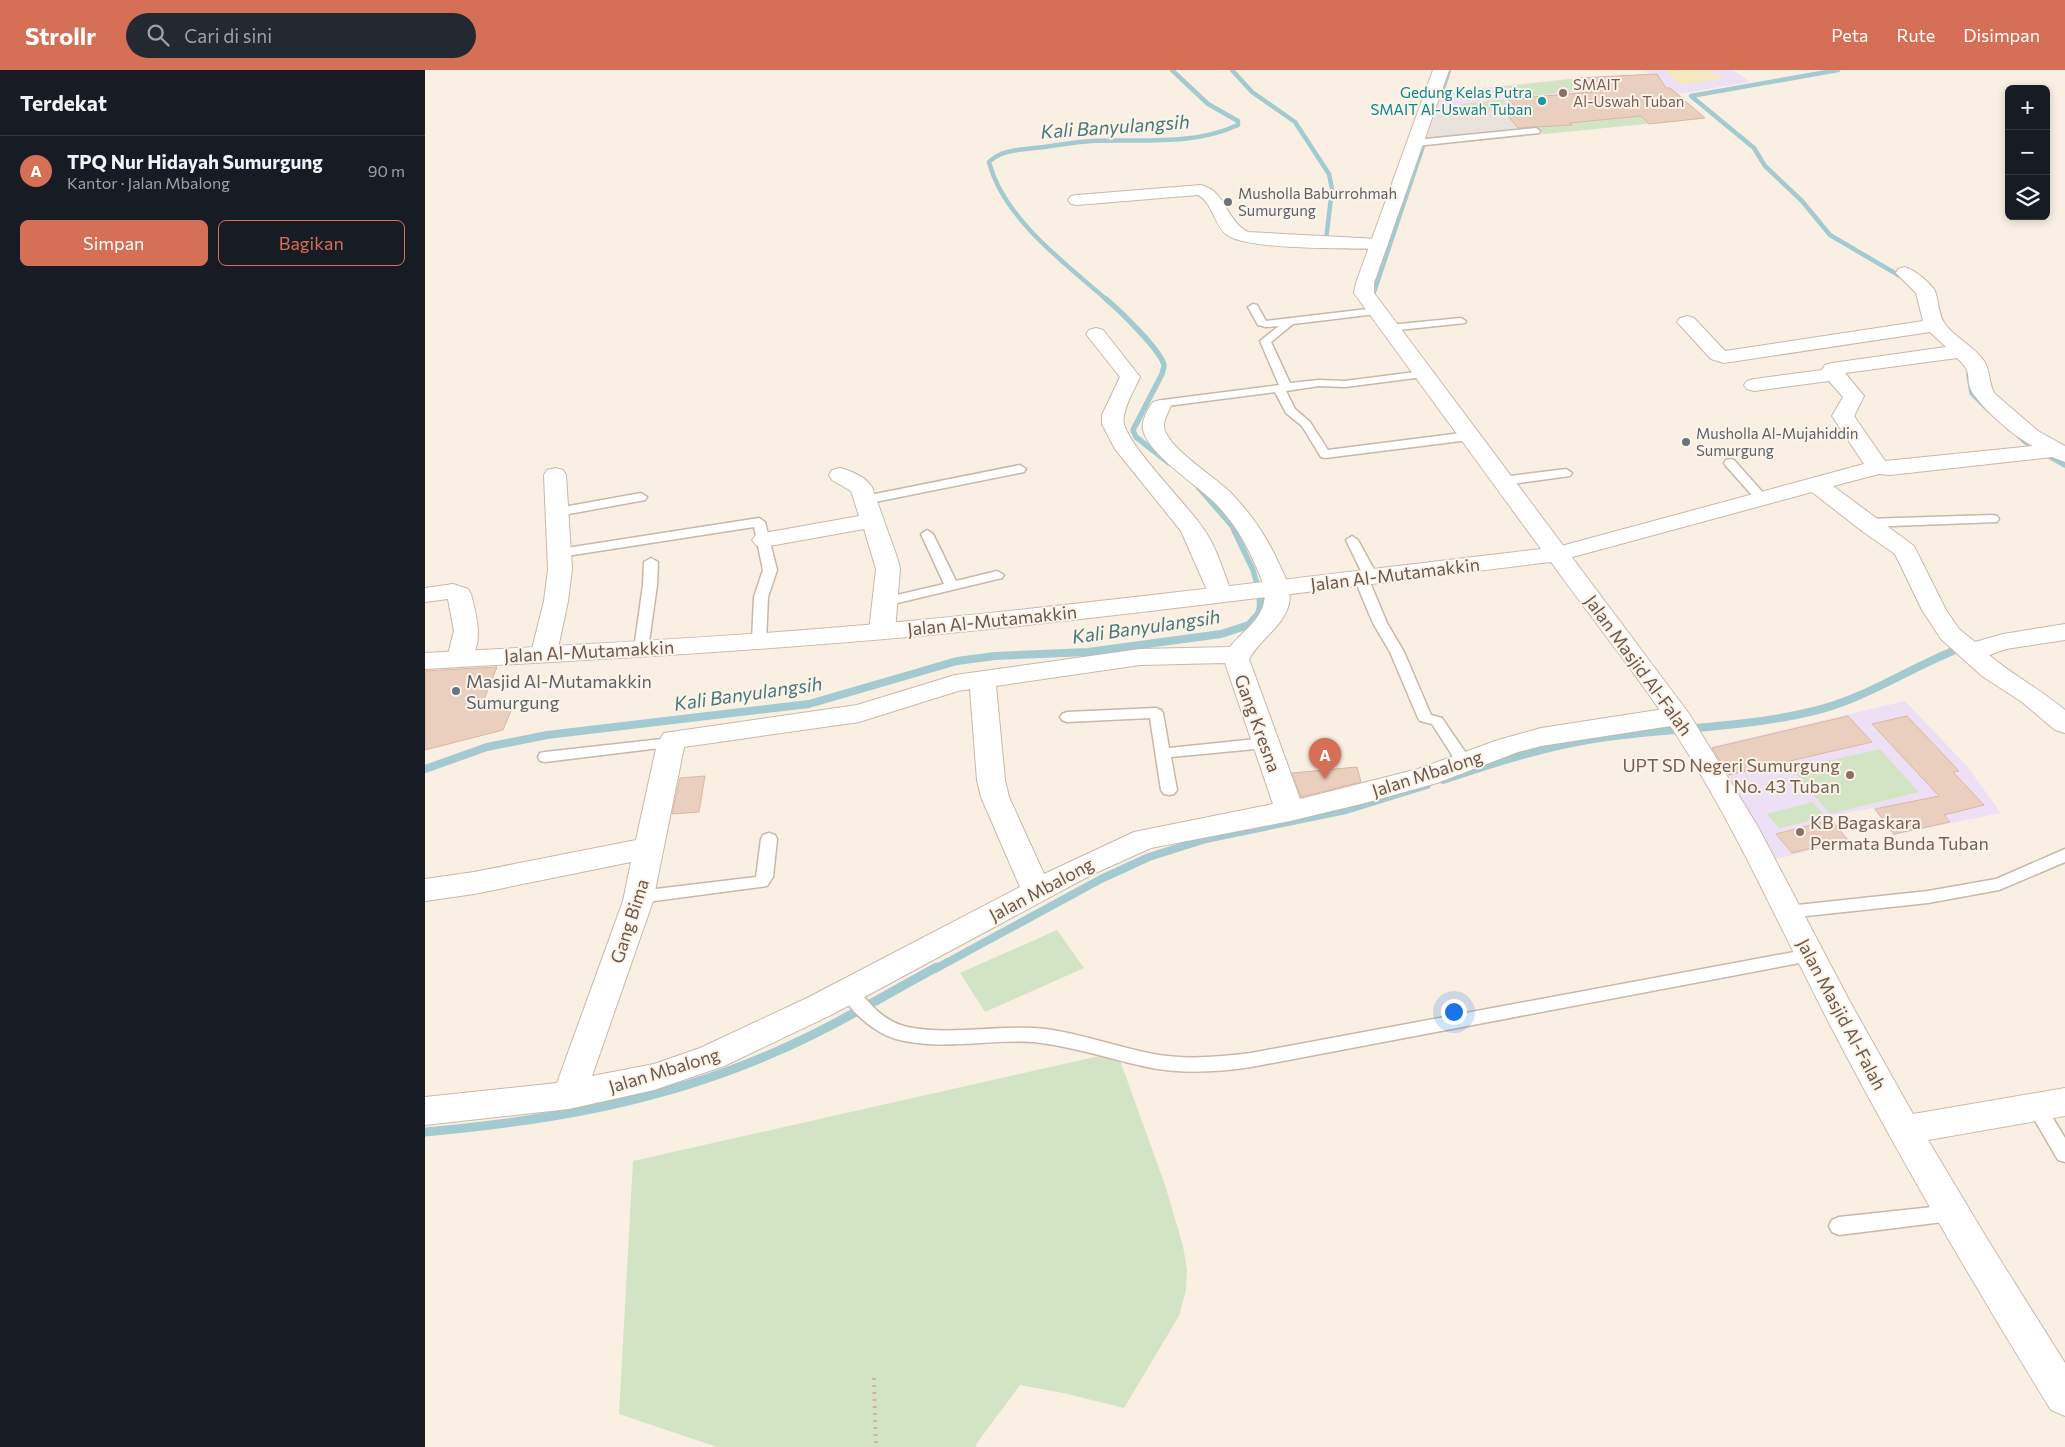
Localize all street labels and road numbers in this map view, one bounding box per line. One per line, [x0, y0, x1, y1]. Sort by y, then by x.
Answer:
street label: Jalan Al-Mutamakkin [1309, 553, 1481, 595]
street label: Jalan Masjid Al-Falah [1581, 590, 1697, 740]
street label: Jalan Al-Mutamakkin [906, 600, 1078, 640]
street label: Jalan Al-Mutamakkin [503, 636, 675, 666]
street label: Gang Kresna [1230, 671, 1286, 775]
street label: Jalan Mbalong [1369, 745, 1485, 801]
street label: Jalan Mbalong [985, 852, 1097, 926]
street label: Gang Bima [605, 876, 653, 966]
street label: Jalan Masjid Al-Falah [1793, 934, 1891, 1094]
street label: Jalan Mbalong [606, 1043, 722, 1097]

